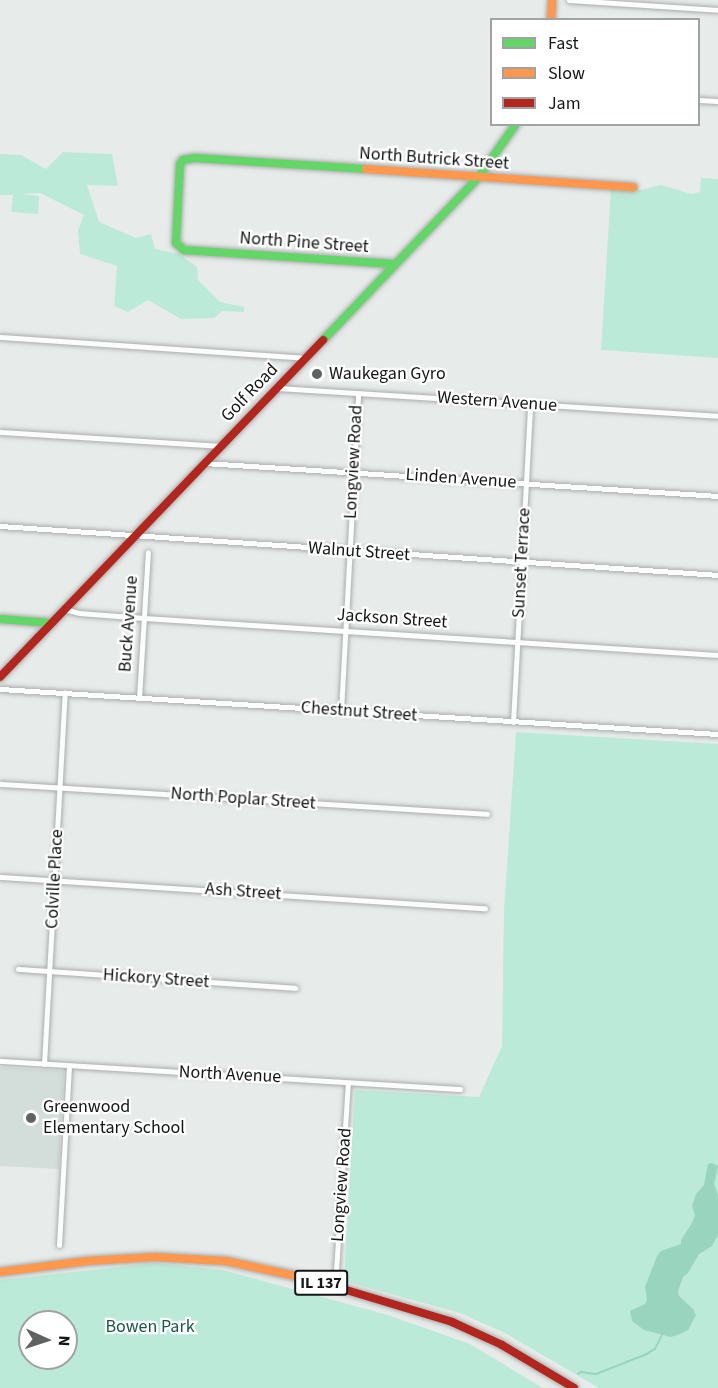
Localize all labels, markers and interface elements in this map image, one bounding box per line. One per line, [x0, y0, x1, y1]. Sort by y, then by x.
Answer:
legend [490, 18, 700, 126]
text: Fast [548, 31, 579, 56]
text: Slow [548, 61, 585, 86]
text: Jam [548, 91, 581, 116]
street label: North Butrick Street [358, 143, 510, 175]
street label: North Pine Street [239, 228, 369, 258]
street label: Golf Road [217, 359, 283, 427]
place label: Waukegan Gyro [329, 363, 446, 385]
marker: Waukegan Gyro [310, 367, 324, 381]
street label: Western Avenue [436, 387, 558, 417]
street label: Longview Road [340, 404, 368, 520]
street label: Linden Avenue [405, 464, 517, 494]
street label: Sunset Terrace [508, 507, 536, 619]
street label: Walnut Street [307, 538, 411, 566]
street label: Buck Avenue [115, 575, 143, 673]
street label: Jackson Street [336, 604, 448, 634]
street label: Chestnut Street [300, 697, 418, 727]
street label: North Poplar Street [170, 783, 316, 815]
street label: Colville Place [42, 829, 68, 929]
street label: Ash Street [204, 879, 282, 905]
street label: Hickory Street [102, 965, 210, 993]
street label: North Avenue [178, 1062, 282, 1088]
place label: Greenwood Elementary School [43, 1097, 185, 1140]
marker: Greenwood Elementary School [24, 1111, 38, 1125]
street label: Longview Road [327, 1127, 357, 1243]
road number: IL 137 [294, 1270, 348, 1296]
north arrow [18, 1310, 78, 1370]
park label: Bowen Park [105, 1316, 195, 1338]
text: N [53, 1335, 75, 1347]

